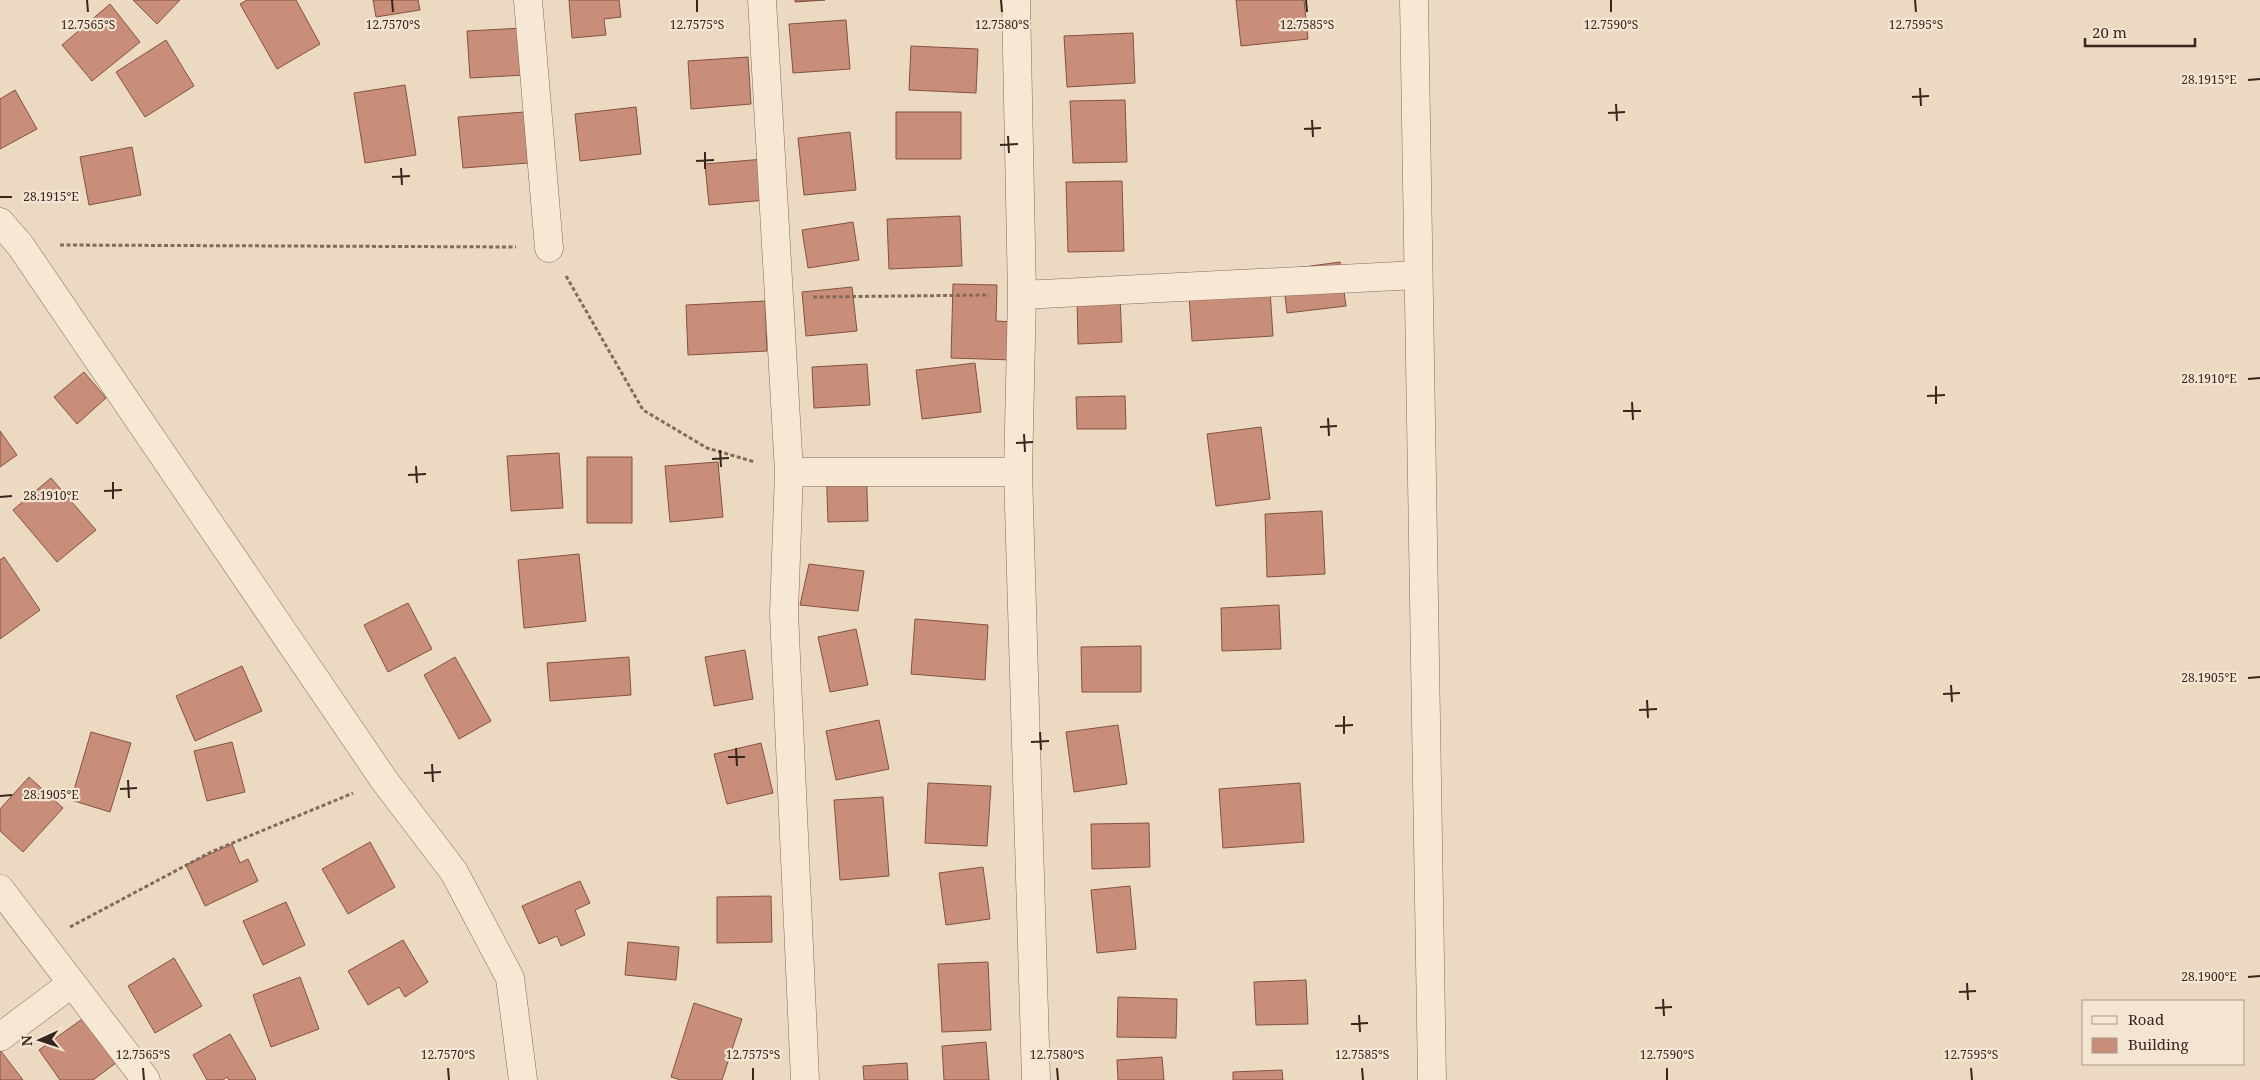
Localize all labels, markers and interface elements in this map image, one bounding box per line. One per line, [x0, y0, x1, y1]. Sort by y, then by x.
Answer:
scale bar [2085, 15, 2195, 47]
text: 12.7565°S [61, 16, 115, 33]
text: 12.7570°S [366, 16, 420, 33]
text: 12.7575°S [670, 16, 724, 33]
text: 12.7580°S [975, 16, 1029, 33]
text: 12.7585°S [1280, 16, 1334, 33]
text: 12.7590°S [1584, 16, 1638, 33]
text: 12.7595°S [1889, 16, 1943, 33]
text: 20 m [2092, 22, 2127, 42]
text: 28.1915°E [2181, 71, 2237, 88]
text: 28.1915°E [23, 188, 79, 205]
text: 28.1910°E [2181, 370, 2237, 387]
text: 28.1910°E [23, 487, 79, 504]
text: 28.1905°E [2181, 669, 2237, 686]
text: 28.1905°E [23, 786, 79, 803]
text: 28.1900°E [2181, 968, 2237, 985]
legend [2082, 1000, 2245, 1065]
text: Road [2128, 1009, 2164, 1029]
north arrow [15, 1015, 65, 1065]
text: Building [2128, 1034, 2189, 1054]
text: N [17, 1035, 36, 1047]
text: 12.7565°S [116, 1046, 170, 1063]
text: 12.7570°S [421, 1046, 475, 1063]
text: 12.7575°S [726, 1046, 780, 1063]
text: 12.7580°S [1030, 1046, 1084, 1063]
text: 12.7585°S [1335, 1046, 1389, 1063]
text: 12.7590°S [1640, 1046, 1694, 1063]
text: 12.7595°S [1944, 1046, 1998, 1063]

